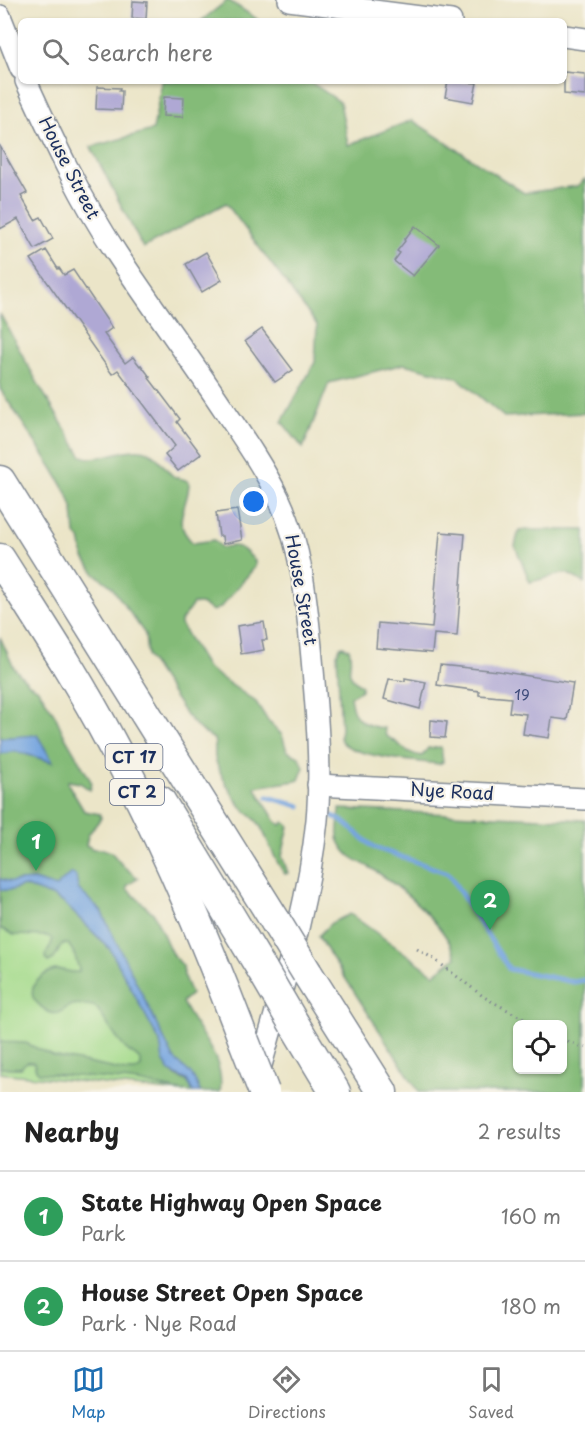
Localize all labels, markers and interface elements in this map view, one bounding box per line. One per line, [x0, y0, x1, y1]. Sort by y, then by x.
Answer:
search box [18, 18, 567, 84]
icon: search [39, 35, 72, 68]
text: Search here [87, 35, 213, 68]
street label: House Street [33, 111, 108, 223]
your location [239, 487, 268, 516]
street label: House Street [279, 532, 326, 647]
house number: 19 [514, 682, 530, 705]
road number: CT 17 [106, 744, 162, 770]
street label: Nye Road [409, 775, 495, 806]
road number: CT 2 [110, 779, 164, 805]
pin: 1 [16, 822, 56, 871]
pin: 2 [470, 880, 510, 930]
map controls [513, 1020, 567, 1074]
button: locate [513, 1020, 567, 1074]
text: Nearby [24, 1112, 119, 1151]
text: 2 results [478, 1116, 561, 1146]
text: State Highway Open Space [81, 1185, 382, 1218]
text: 1 [39, 1201, 48, 1231]
text: 160 m [501, 1201, 561, 1231]
text: Park [81, 1218, 126, 1248]
text: House Street Open Space [81, 1275, 363, 1308]
text: 2 [36, 1291, 51, 1321]
text: 180 m [501, 1291, 561, 1321]
text: Park · Nye Road [81, 1308, 237, 1338]
tab: Map [71, 1363, 105, 1423]
tab: Directions [248, 1363, 326, 1423]
tab: Saved [468, 1363, 514, 1423]

